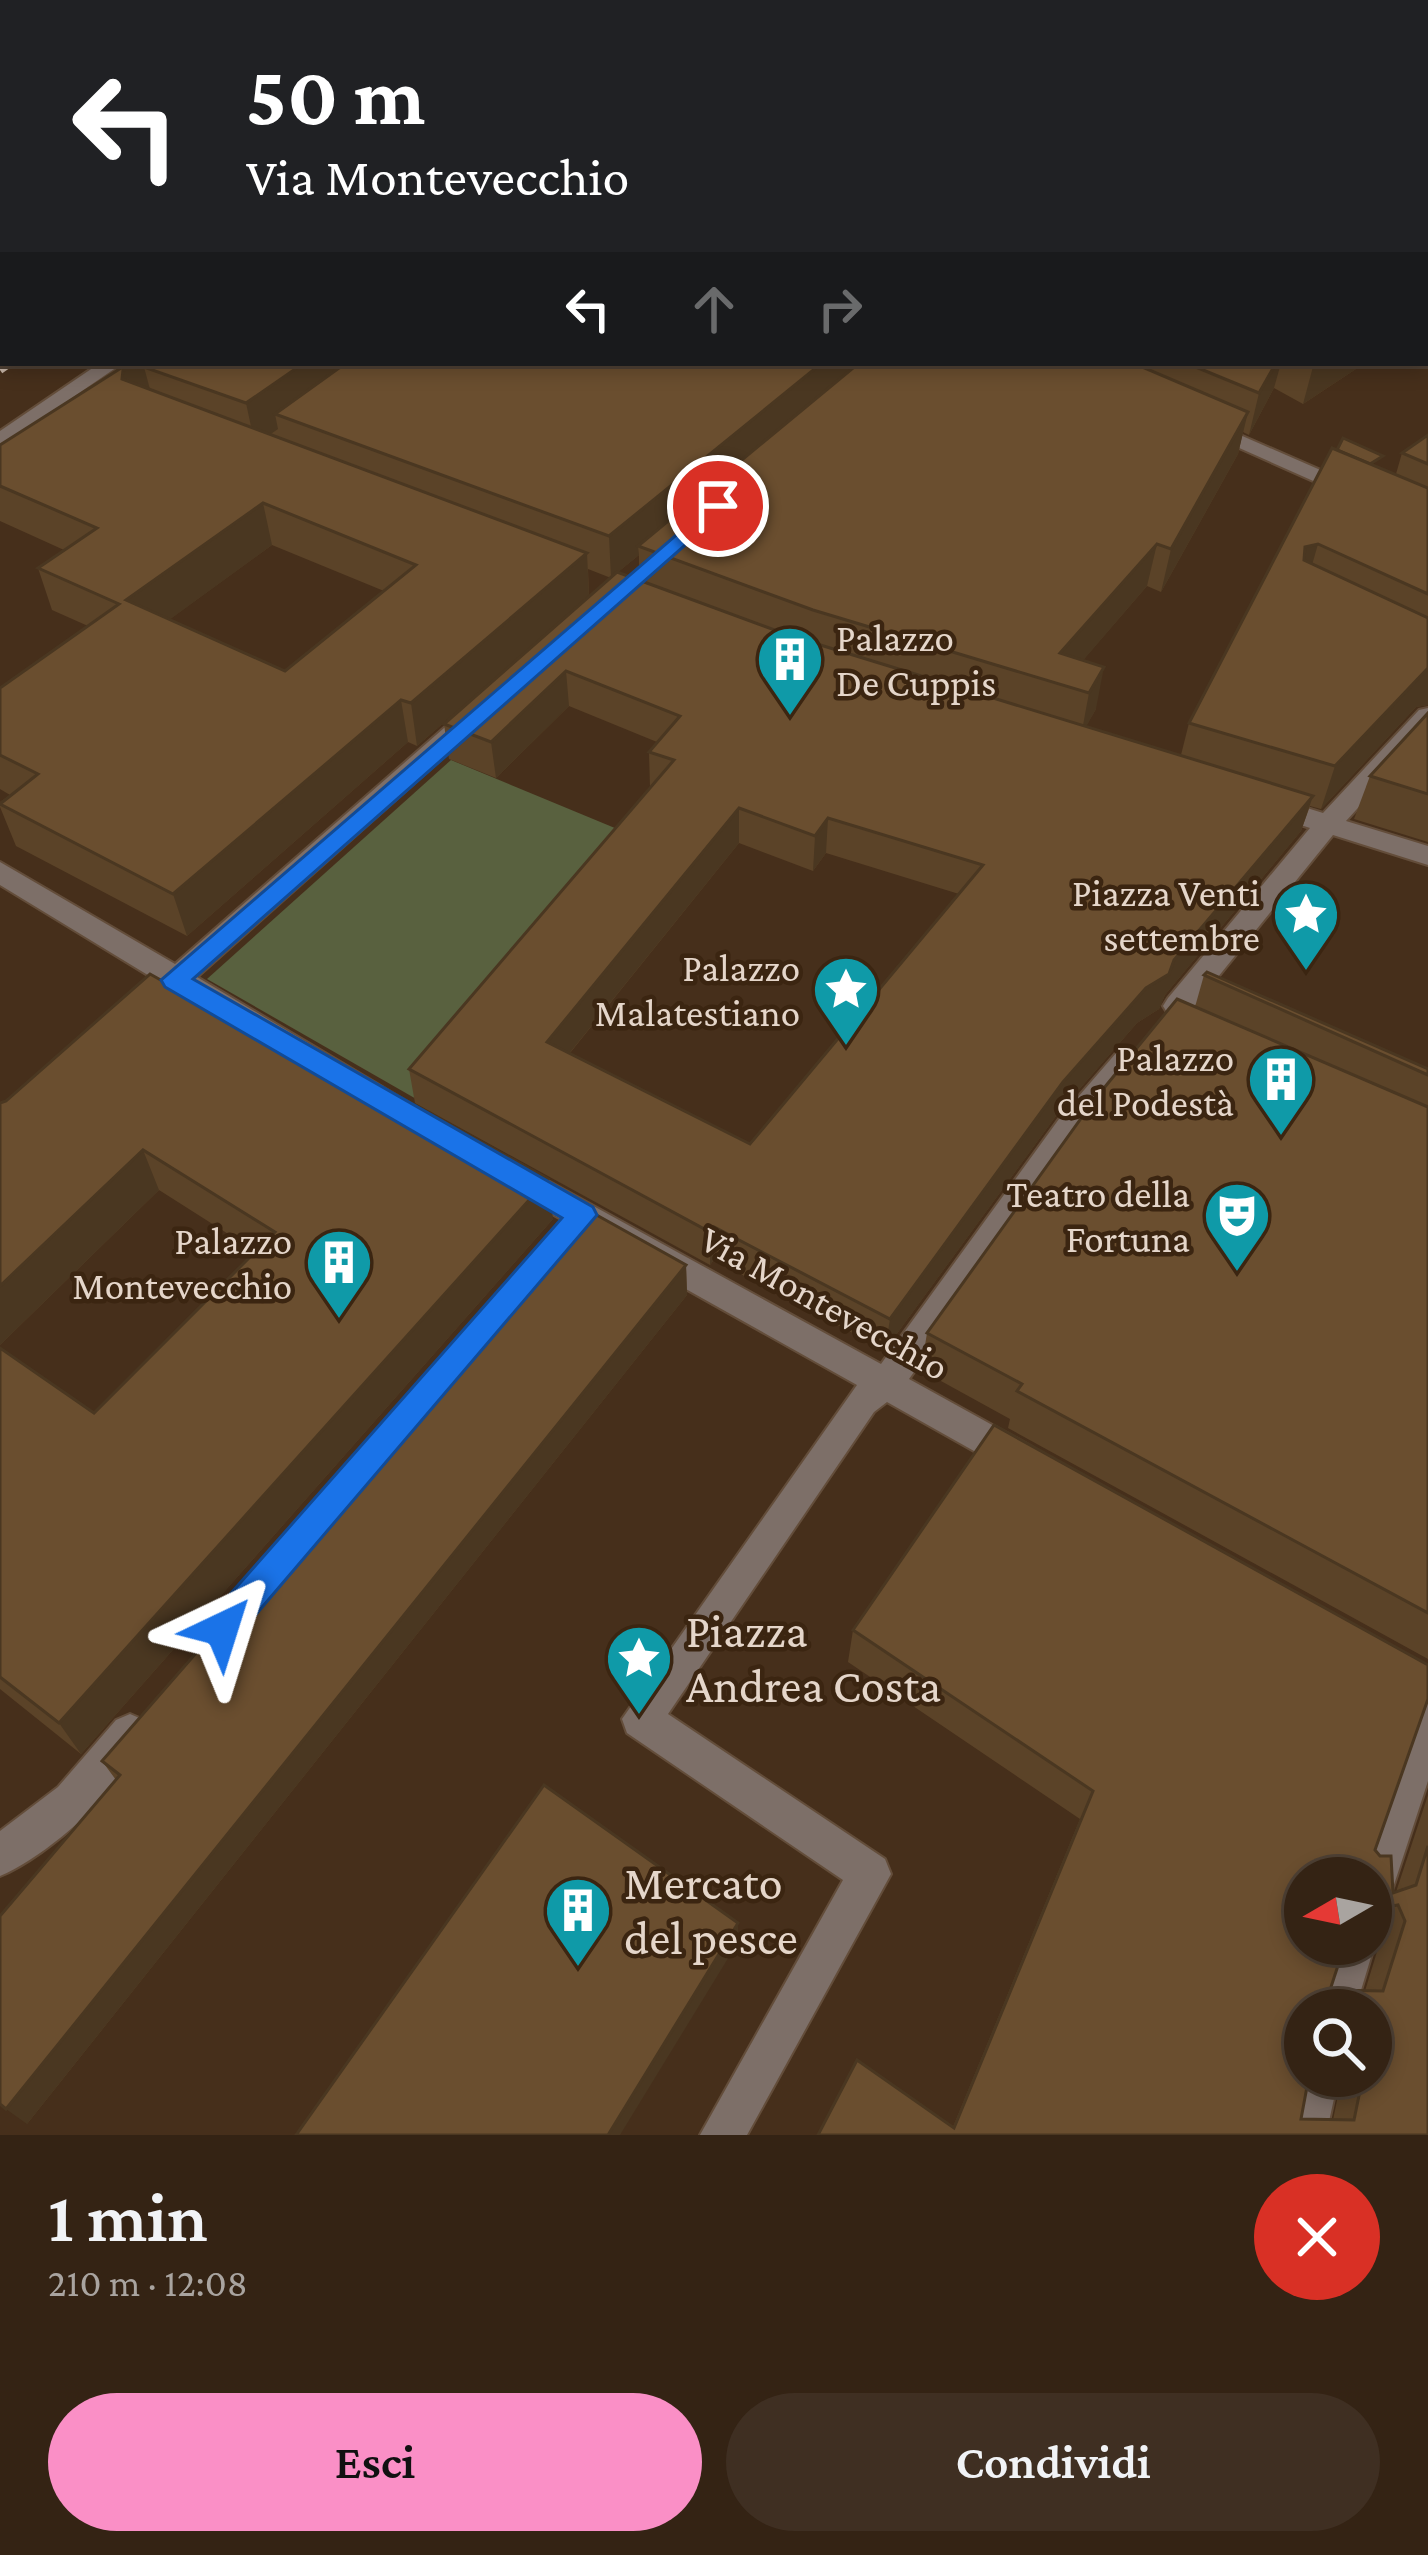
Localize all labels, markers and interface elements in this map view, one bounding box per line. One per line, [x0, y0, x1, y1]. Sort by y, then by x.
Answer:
icon: left [48, 48, 204, 204]
text: 50 m [246, 49, 425, 142]
text: Via Montevecchio [246, 147, 629, 207]
icon: left [555, 276, 621, 342]
icon: ahead [681, 276, 747, 342]
icon: right [807, 276, 873, 342]
pin [667, 455, 769, 557]
icon: arrive [685, 473, 751, 539]
place label: Palazzo De Cuppis [836, 616, 996, 705]
building icon: Palazzo De Cuppis [755, 624, 825, 718]
place label: Piazza Venti settembre [1072, 871, 1260, 959]
place icon: Piazza Venti settembre [1271, 879, 1341, 973]
place label: Palazzo Malatestiano [595, 946, 800, 1034]
place icon: Palazzo Malatestiano [811, 954, 881, 1048]
place label: Palazzo del Podestà [1057, 1036, 1234, 1124]
building icon: Palazzo del Podestà [1246, 1044, 1316, 1138]
place label: Teatro della Fortuna [1006, 1172, 1190, 1260]
theatre icon: Teatro della Fortuna [1202, 1180, 1272, 1274]
street label: Via Montevecchio [693, 1217, 956, 1388]
place label: Palazzo Montevecchio [72, 1219, 292, 1307]
building icon: Palazzo Montevecchio [304, 1227, 374, 1321]
position arrow [159, 1566, 285, 1692]
place label: Piazza Andrea Costa [686, 1604, 941, 1712]
place icon: Piazza Andrea Costa [604, 1623, 674, 1717]
place label: Mercato del pesce [624, 1856, 798, 1965]
north arrow [1284, 1857, 1392, 1965]
map controls [1284, 1857, 1392, 2097]
building icon: Mercato del pesce [543, 1875, 613, 1969]
button: search [1284, 1989, 1392, 2097]
button: close [1254, 2174, 1380, 2300]
text: 1 min [48, 2176, 208, 2256]
text: 210 m · 12:08 [48, 2261, 248, 2304]
button: Esci [48, 2393, 702, 2531]
button: Condividi [726, 2393, 1380, 2531]

